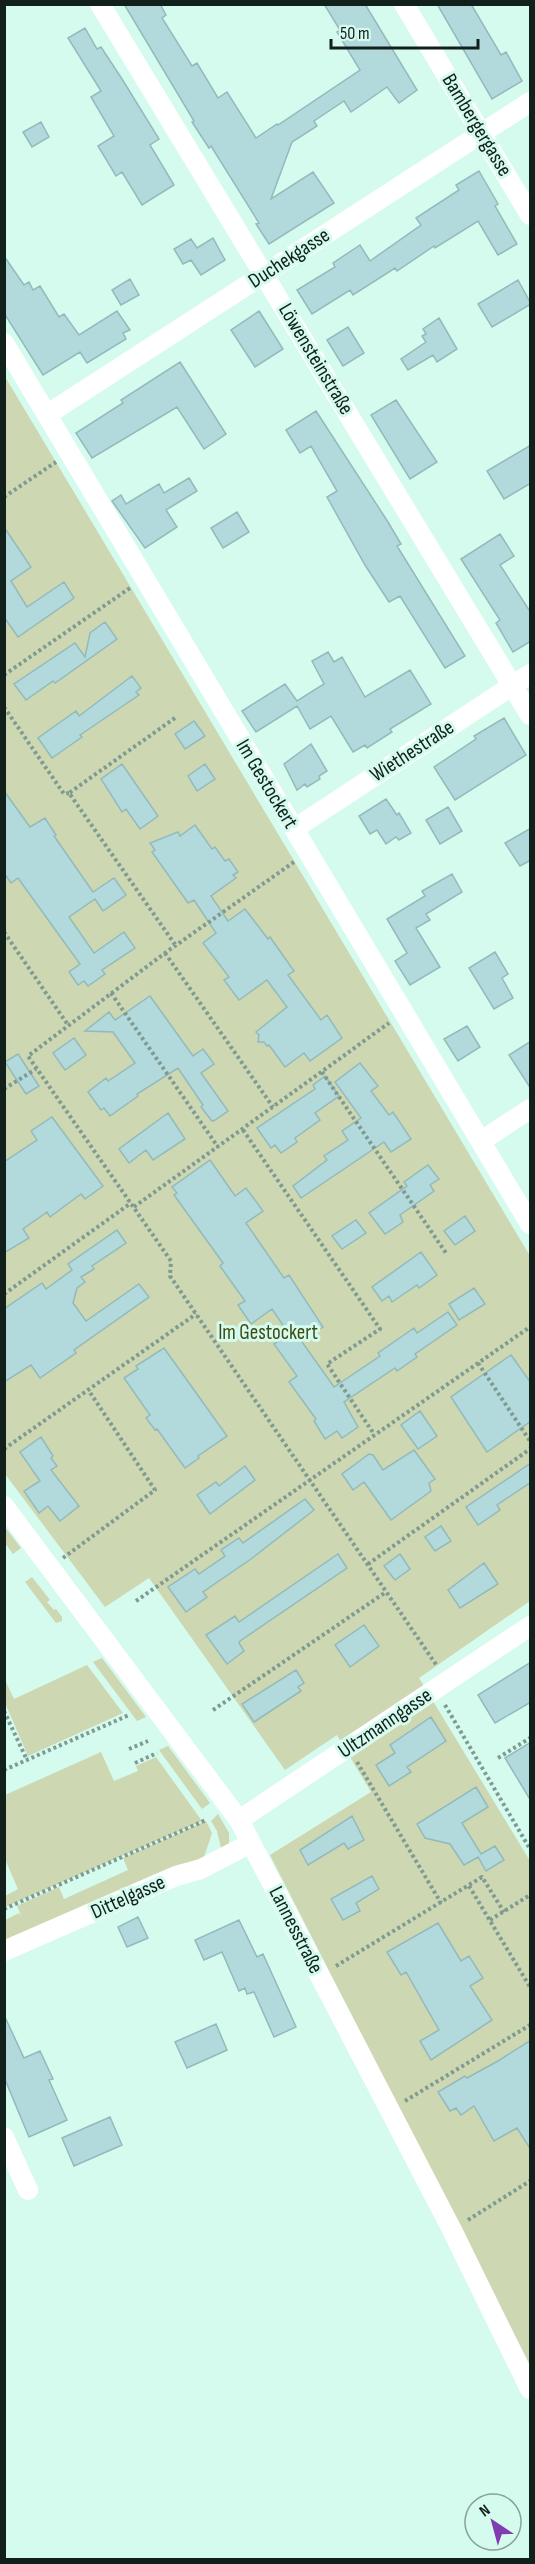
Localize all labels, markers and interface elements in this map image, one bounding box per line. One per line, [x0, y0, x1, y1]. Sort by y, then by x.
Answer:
scale bar [331, 12, 478, 50]
text: 50 m [340, 23, 370, 44]
street label: Bambergergasse [437, 69, 517, 181]
street label: Duchekgasse [244, 222, 334, 294]
street label: Löwensteinstraße [273, 299, 359, 419]
street label: Wiethestraße [365, 715, 459, 787]
street label: Im Gestockert [231, 735, 303, 833]
park label: Im Gestockert [218, 1320, 318, 1345]
street label: Ultzmanngasse [333, 1683, 437, 1763]
street label: Dittelgasse [87, 1870, 169, 1924]
street label: Lannesstraße [263, 1882, 329, 1978]
north arrow [463, 2492, 523, 2552]
text: N [476, 2501, 494, 2521]

